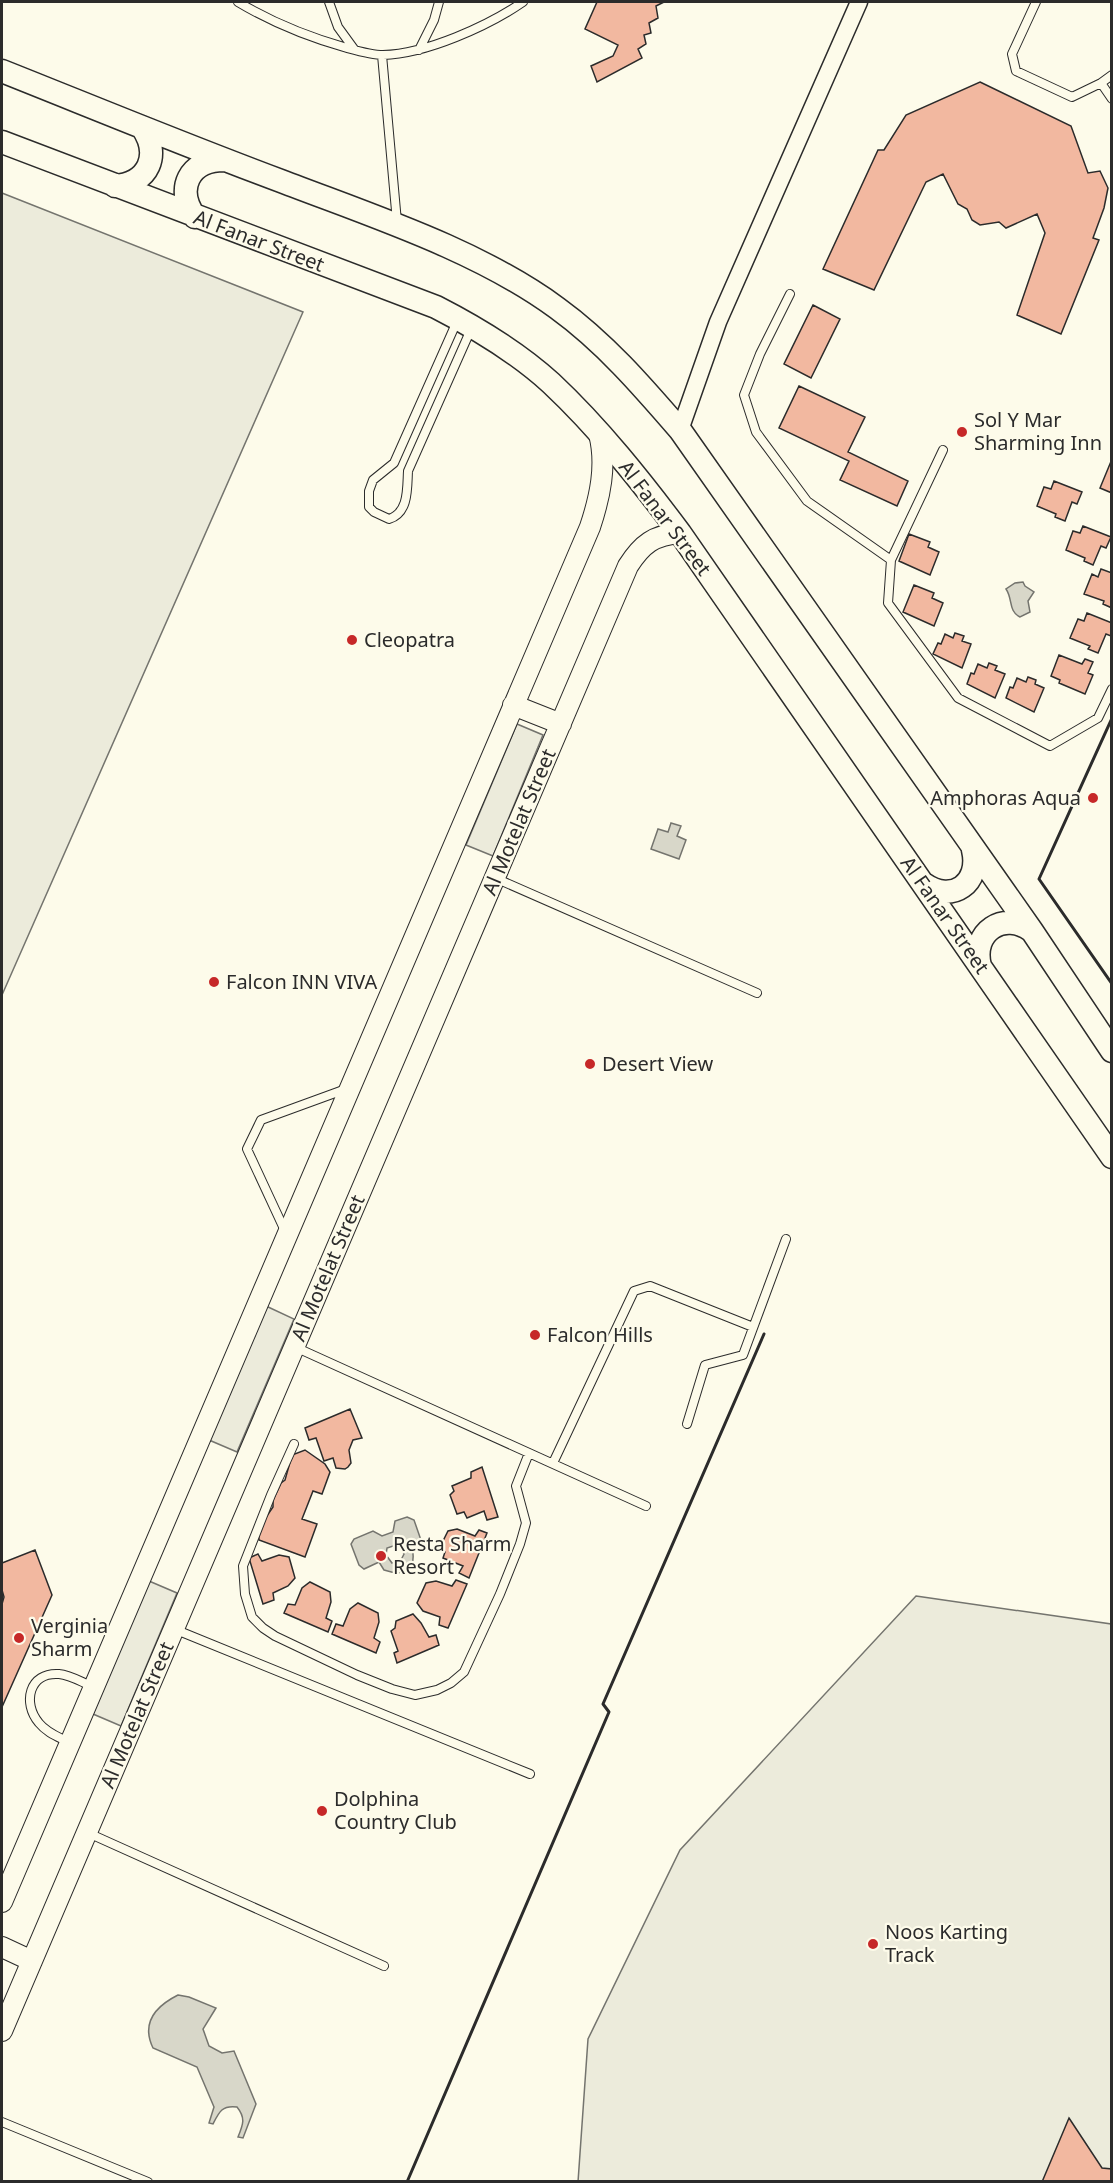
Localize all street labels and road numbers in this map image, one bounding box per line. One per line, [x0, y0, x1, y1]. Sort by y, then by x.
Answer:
street label: Al Fanar Street [190, 203, 328, 278]
street label: Al Fanar Street [613, 455, 718, 581]
street label: Al Motelat Street [476, 744, 562, 899]
street label: Al Fanar Street [895, 851, 996, 979]
street label: Al Motelat Street [285, 1190, 371, 1345]
street label: Al Motelat Street [94, 1637, 180, 1792]

